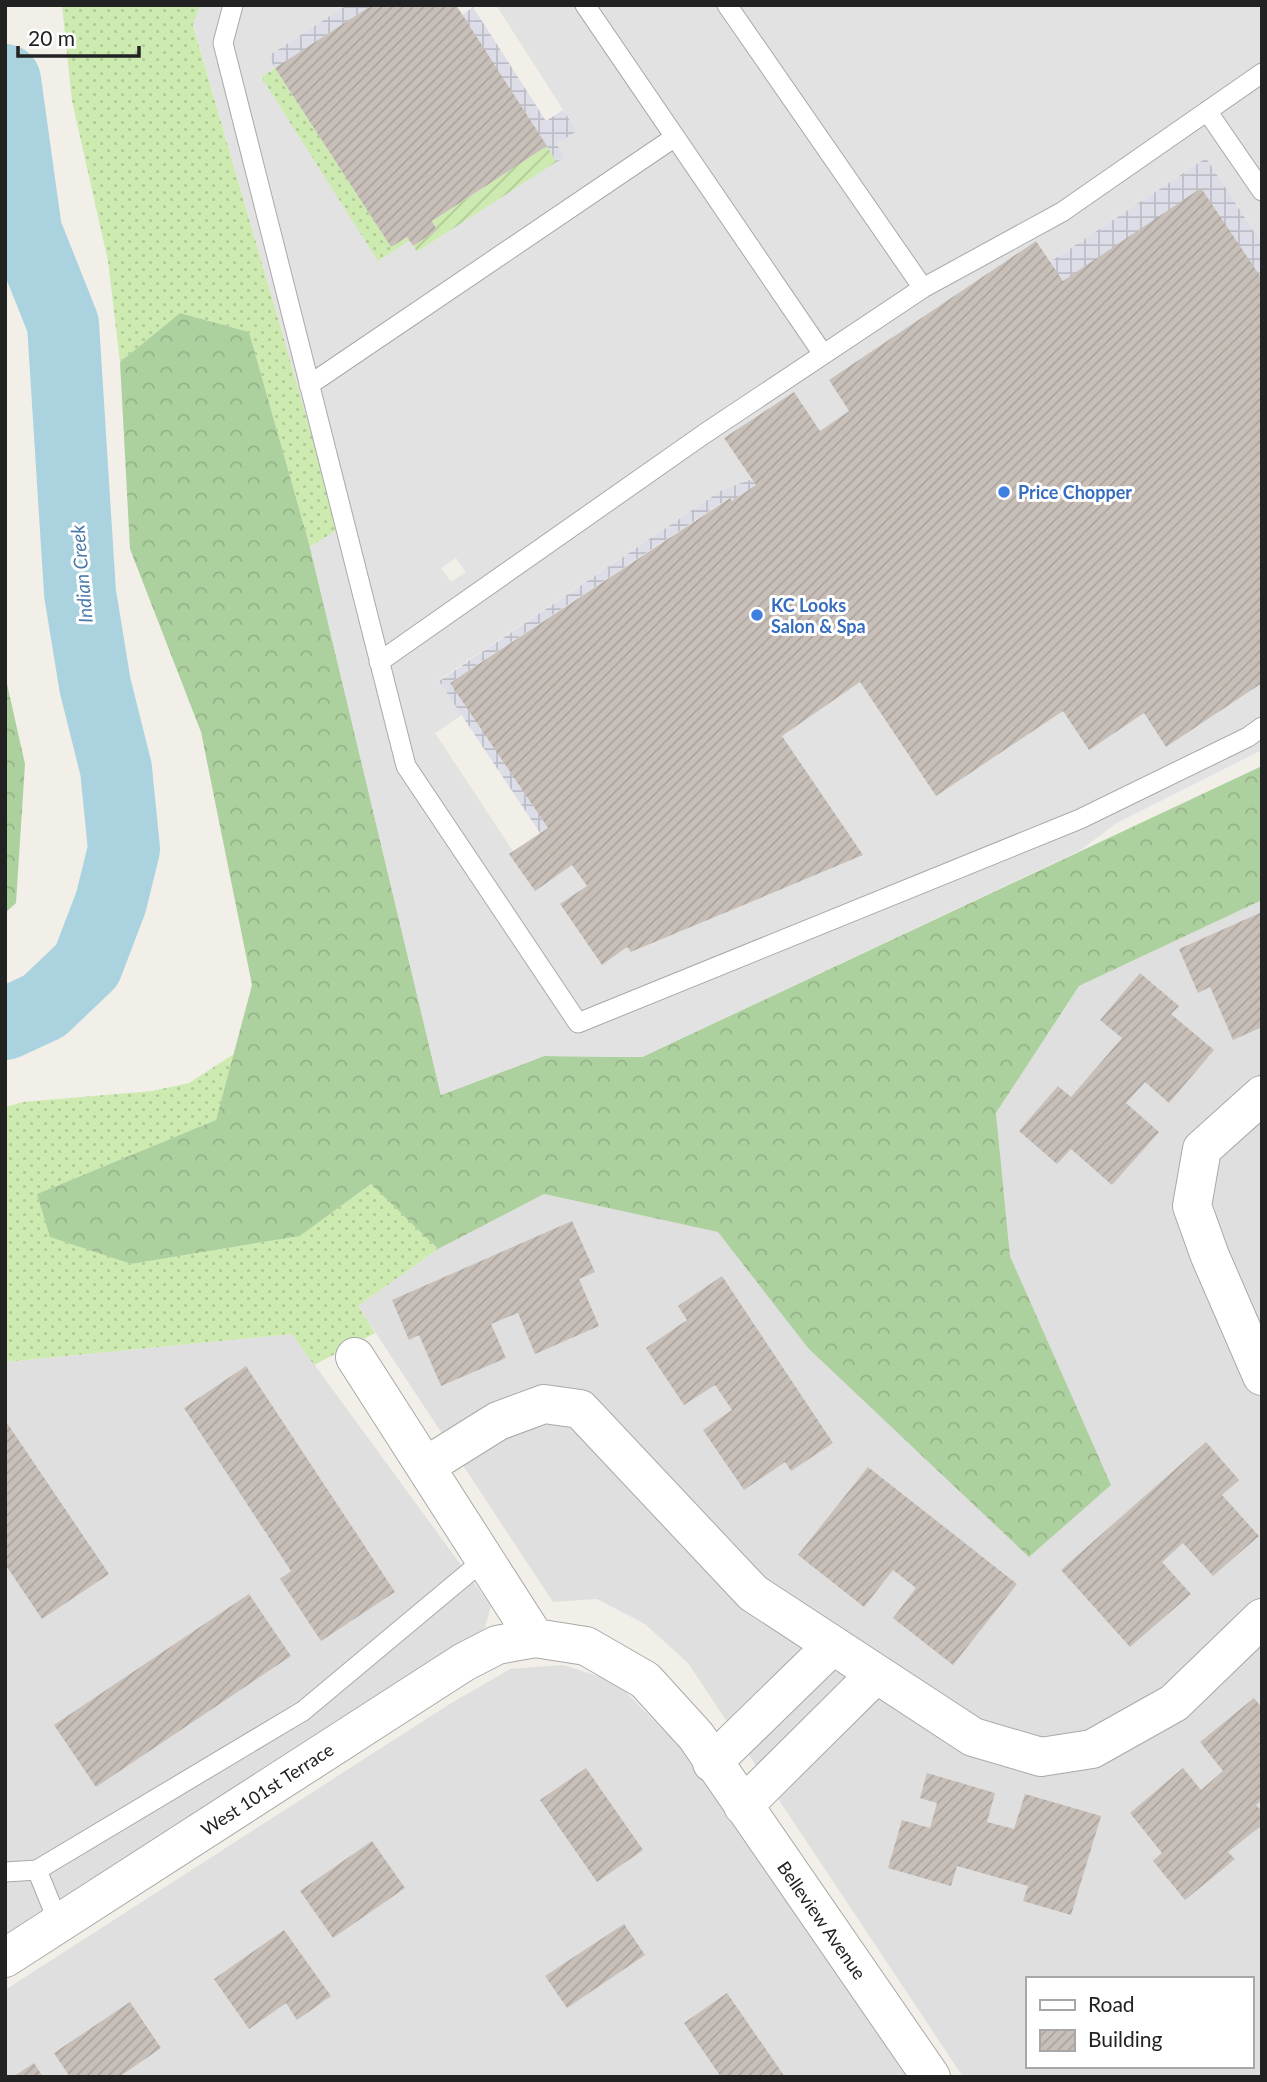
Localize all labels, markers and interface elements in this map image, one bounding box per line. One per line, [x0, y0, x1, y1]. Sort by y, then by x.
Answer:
scale bar [18, 14, 138, 58]
text: 20 m [28, 25, 75, 50]
place label: Price Chopper [1018, 481, 1132, 503]
marker: Price Chopper [996, 484, 1012, 500]
water label: Indian Creek [65, 523, 97, 624]
place label: KC Looks Salon & Spa [771, 594, 866, 637]
marker: KC Looks Salon & Spa [749, 607, 765, 623]
street label: West 101st Terrace [197, 1738, 337, 1840]
street label: Belleview Avenue [773, 1857, 871, 1983]
legend [1026, 1977, 1253, 2068]
text: Road [1088, 1991, 1135, 2016]
text: Building [1088, 2026, 1163, 2051]

